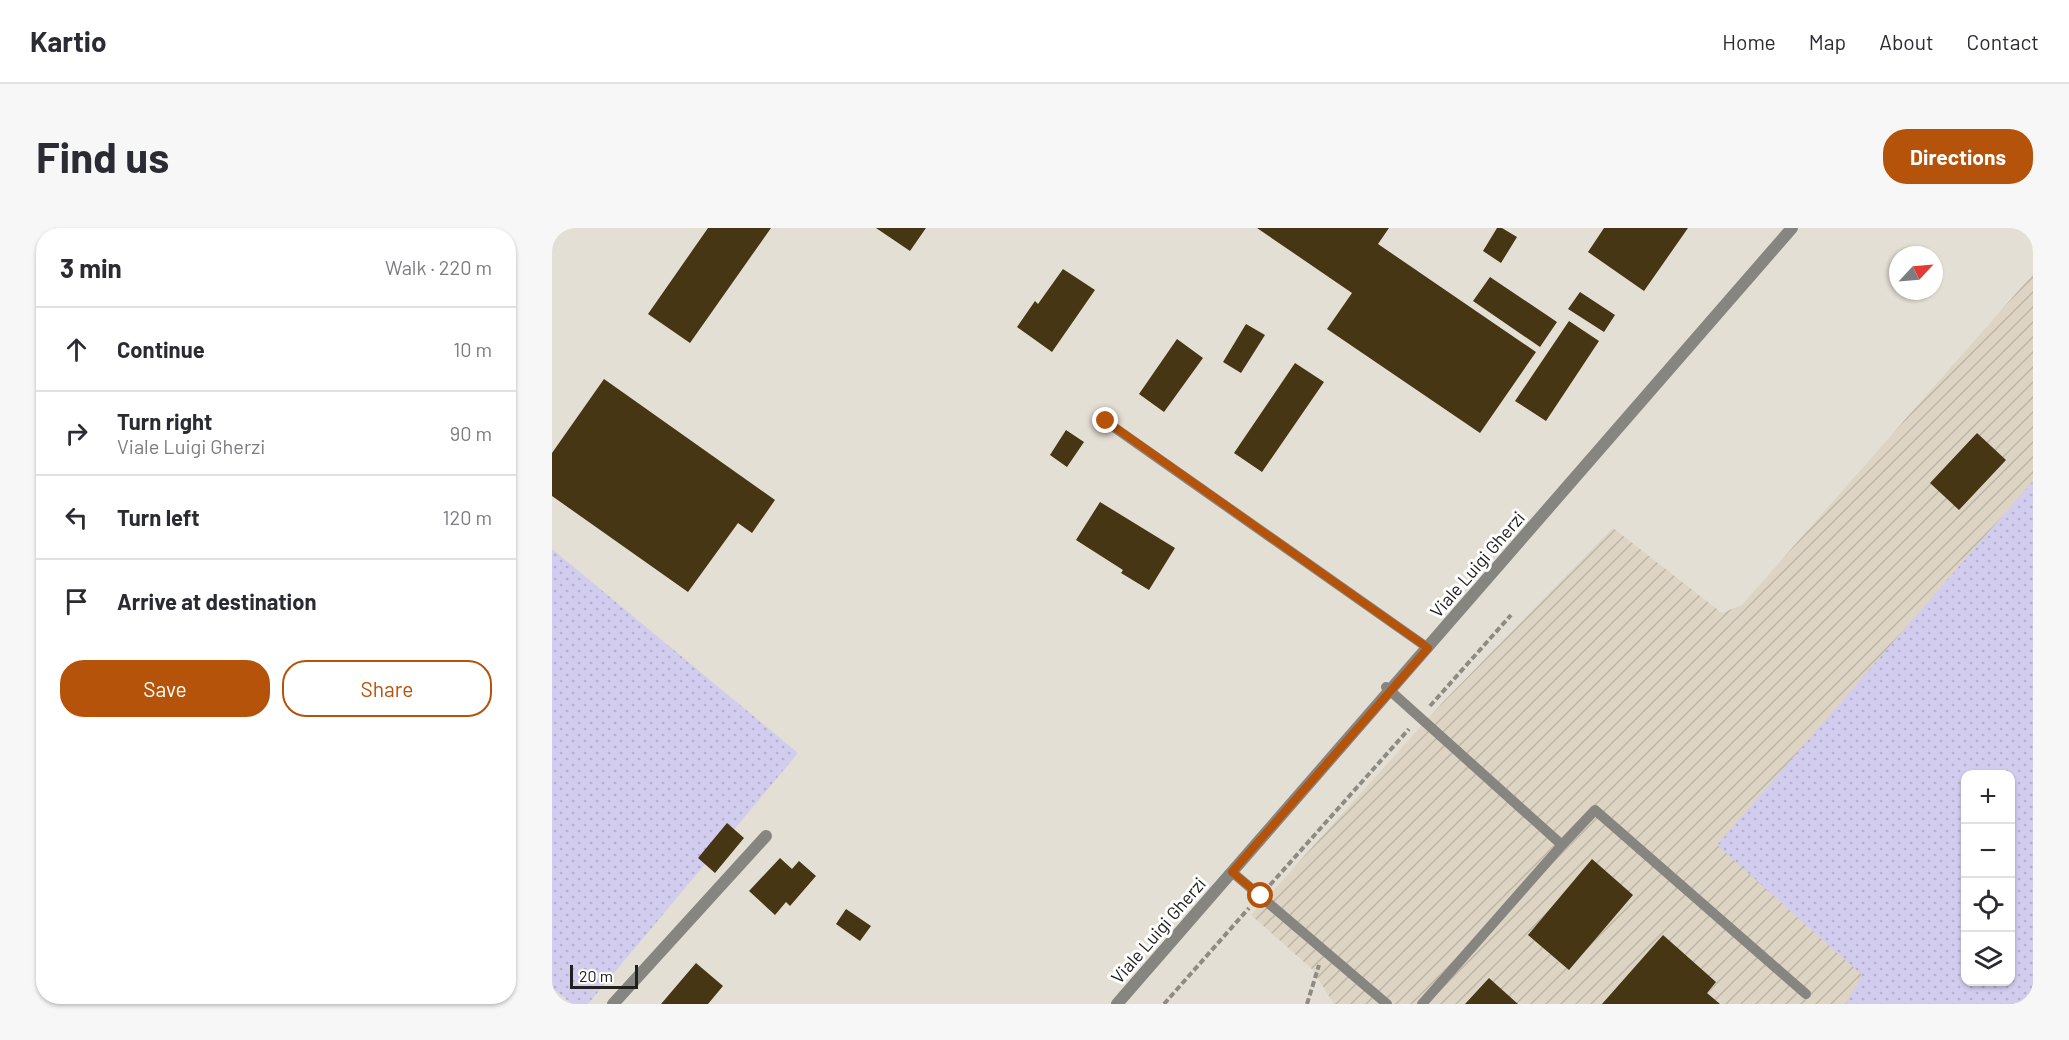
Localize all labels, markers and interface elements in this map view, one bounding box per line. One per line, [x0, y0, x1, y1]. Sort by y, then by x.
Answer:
text: Kartio [30, 24, 107, 58]
text: Home [1722, 29, 1776, 54]
text: Map [1809, 29, 1846, 54]
text: About [1879, 29, 1934, 54]
text: Contact [1967, 29, 2039, 54]
button: Directions [1883, 129, 2033, 184]
text: Find us [36, 131, 169, 181]
north arrow [1889, 246, 1943, 300]
text: 3 min [60, 252, 122, 283]
text: Walk · 220 m [385, 255, 492, 279]
icon: ahead [60, 333, 93, 366]
text: Continue [117, 336, 205, 362]
text: 10 m [453, 337, 492, 361]
route end [1092, 407, 1118, 433]
text: Turn right [117, 408, 212, 434]
icon: right [60, 417, 93, 450]
text: 90 m [450, 421, 492, 445]
text: Viale Luigi Gherzi [117, 434, 265, 458]
icon: left [60, 501, 93, 534]
text: Turn left [117, 504, 200, 530]
text: 120 m [442, 505, 492, 529]
street label: Viale Luigi Gherzi [1425, 506, 1529, 622]
icon: arrive [60, 585, 93, 618]
text: Arrive at destination [117, 588, 316, 614]
button: Save [60, 660, 270, 717]
button: Share [282, 660, 492, 717]
map controls [1961, 770, 2015, 986]
button: + [1961, 770, 2015, 824]
button: − [1961, 824, 2015, 878]
street label: Viale Luigi Gherzi [1106, 872, 1210, 988]
button: locate [1961, 878, 2015, 932]
route start [1247, 882, 1273, 908]
button: layers [1961, 932, 2015, 986]
scale bar [570, 962, 638, 990]
text: 20 m [579, 966, 613, 985]

